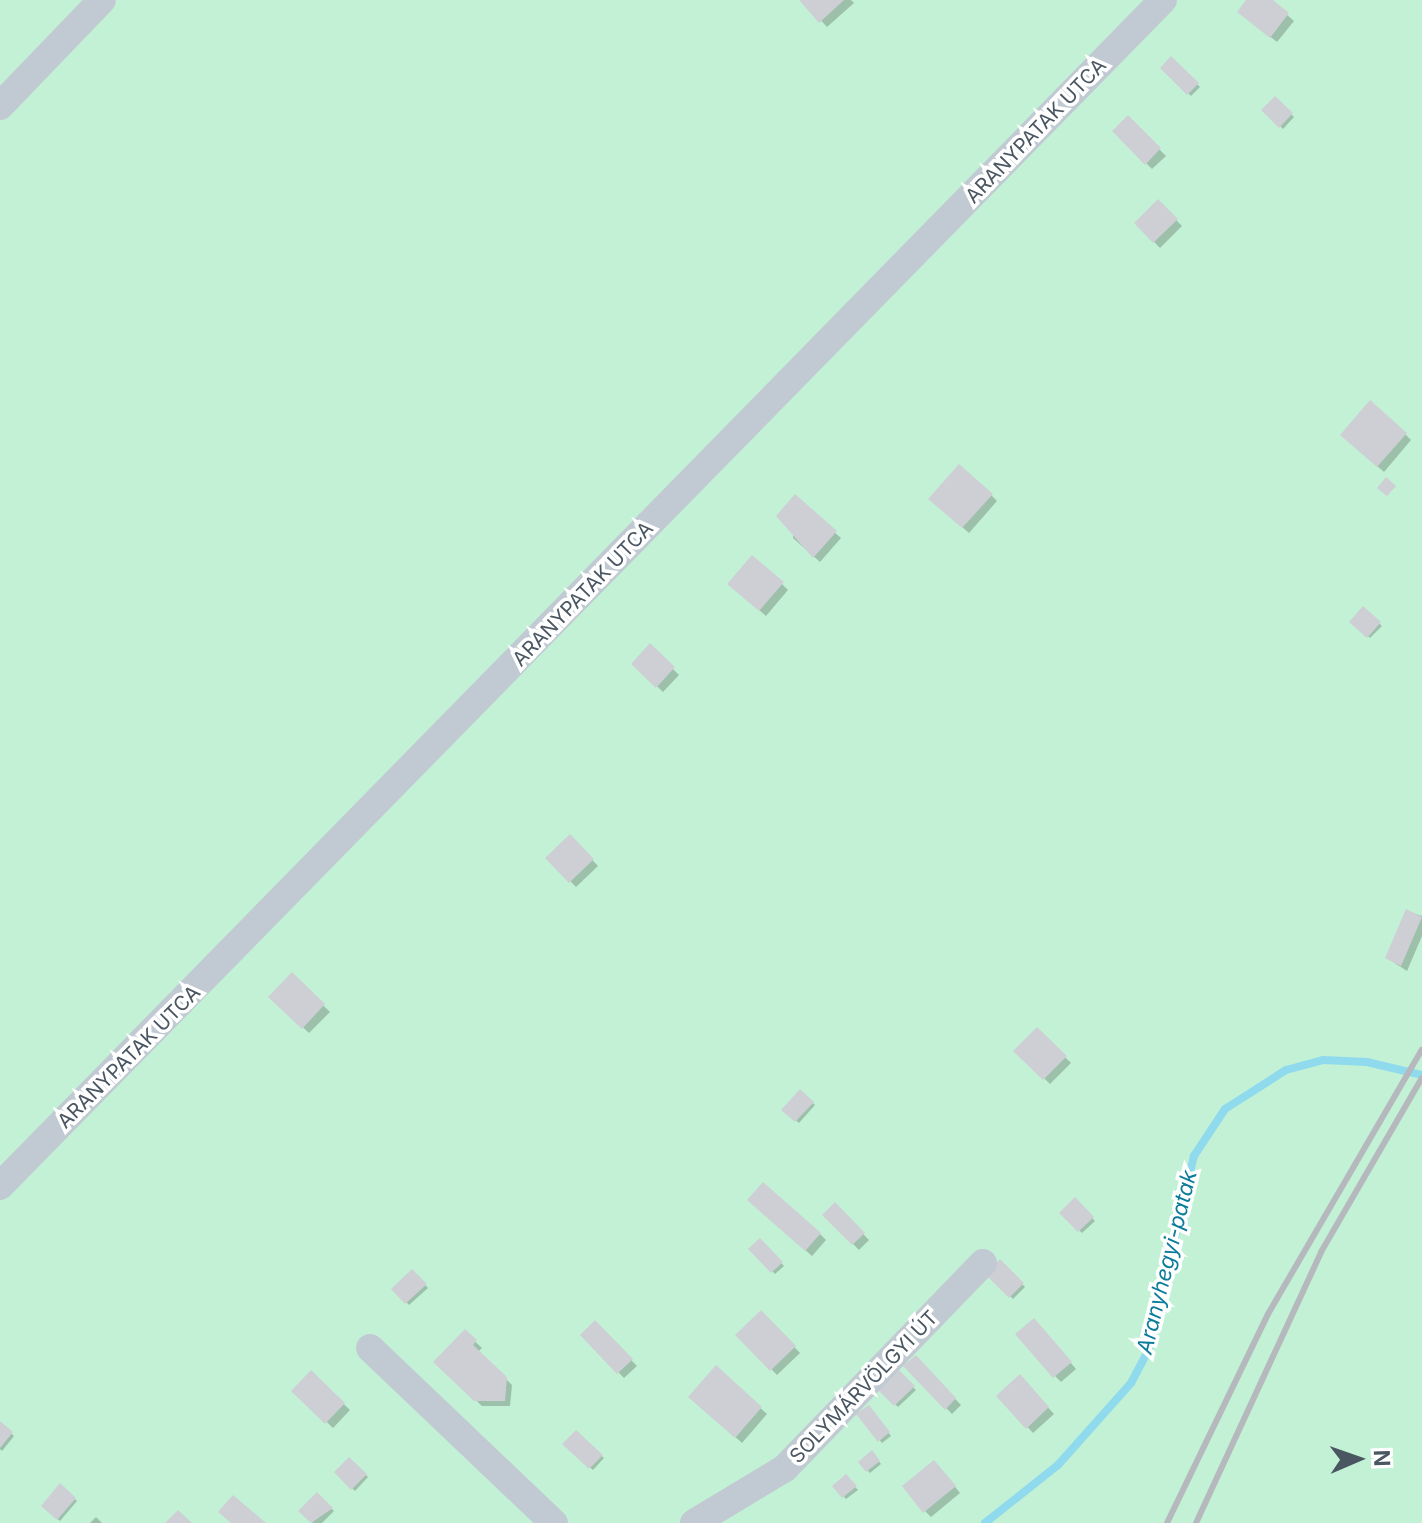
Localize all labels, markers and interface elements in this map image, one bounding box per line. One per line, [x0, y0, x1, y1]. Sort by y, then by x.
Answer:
street label: ARANYPATAK UTCA [961, 54, 1111, 208]
street label: ARANYPATAK UTCA [508, 517, 658, 671]
street label: ARANYPATAK UTCA [53, 981, 205, 1133]
water label: Aranyhegyi-patak [1131, 1167, 1203, 1357]
street label: SOLYMÁRVÖLGYI ÚT [785, 1306, 943, 1468]
north arrow [1318, 1419, 1398, 1499]
text: N [1369, 1449, 1395, 1467]

